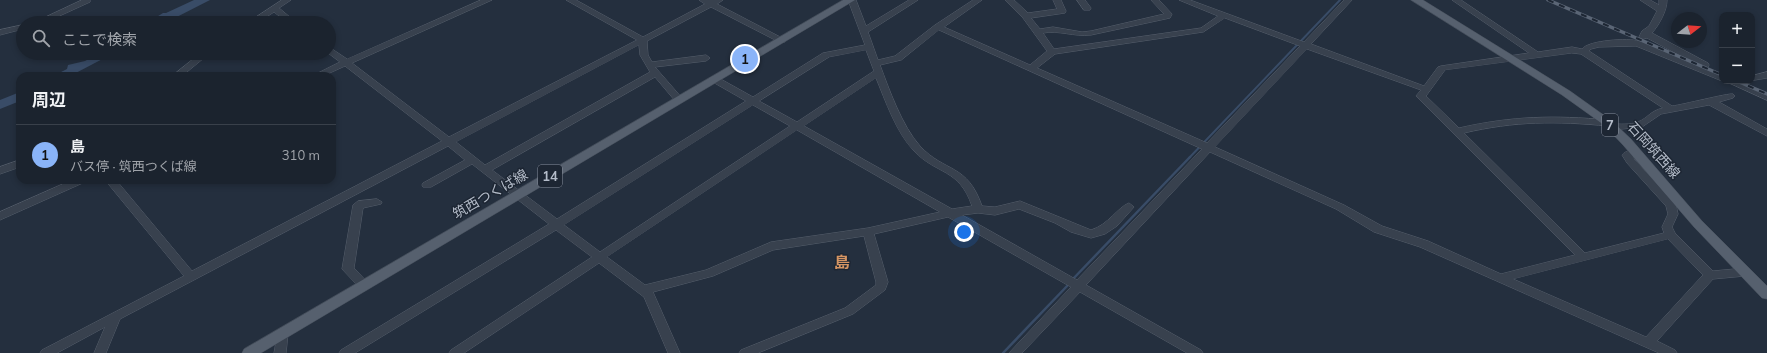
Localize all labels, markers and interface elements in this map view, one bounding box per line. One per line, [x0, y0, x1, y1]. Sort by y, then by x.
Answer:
north arrow [1671, 12, 1707, 48]
map controls [1719, 12, 1755, 84]
button: + [1719, 12, 1755, 48]
search box [16, 16, 336, 60]
icon: search [30, 27, 52, 49]
text: ここで検索 [62, 30, 137, 49]
pin: 1 [732, 44, 758, 74]
button: − [1719, 48, 1755, 84]
text: 周辺 [32, 89, 66, 110]
road number: 7 [1602, 114, 1618, 136]
street label: 石岡筑西線 [1624, 118, 1684, 182]
text: 島 [70, 137, 85, 156]
text: 1 [41, 147, 49, 163]
text: 310 m [282, 147, 320, 163]
text: バス停 · 筑西つくば線 [70, 158, 197, 174]
street label: 筑西つくば線 [449, 165, 531, 223]
road number: 14 [538, 165, 562, 187]
your location [954, 222, 974, 242]
district label: 島 [834, 252, 850, 272]

